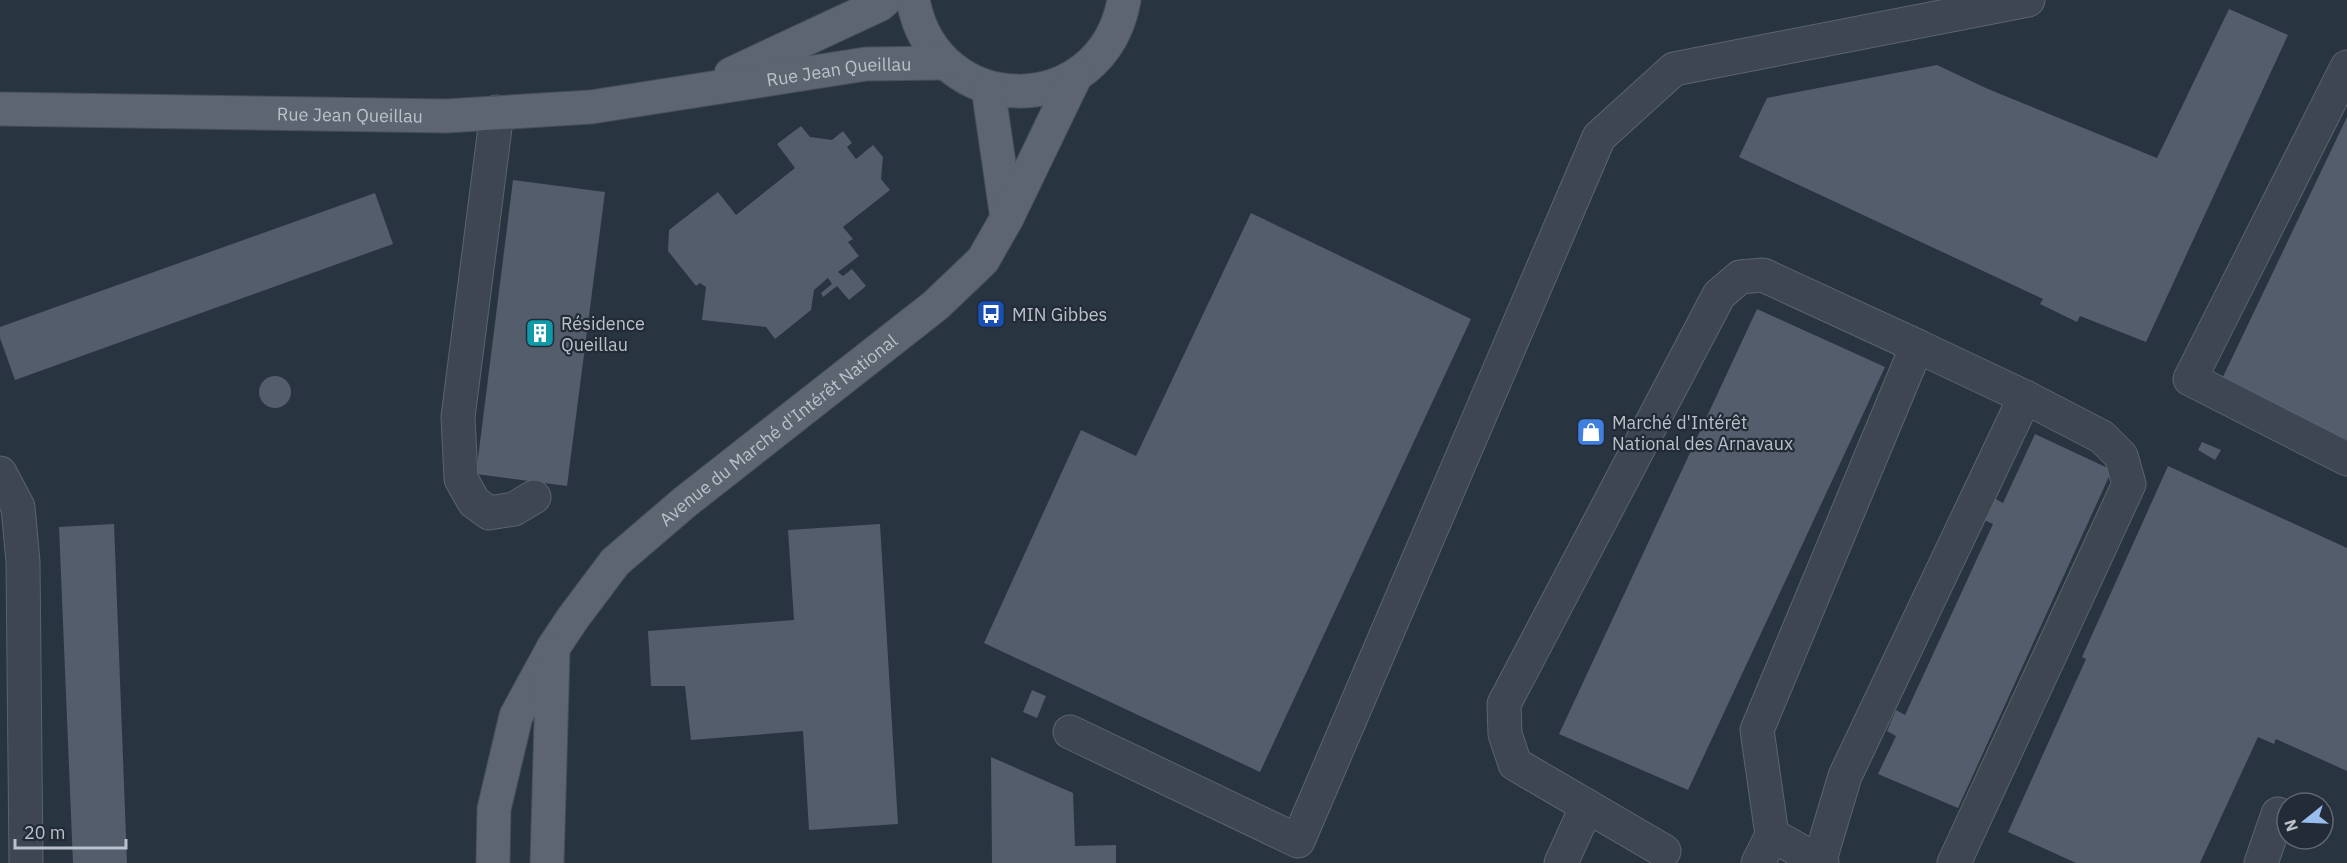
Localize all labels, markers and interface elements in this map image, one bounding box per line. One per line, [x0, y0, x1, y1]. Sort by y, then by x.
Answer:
street label: Rue Jean Queillau [765, 52, 911, 91]
street label: Rue Jean Queillau [277, 102, 423, 127]
bus stop icon: MIN Gibbes [975, 298, 1007, 330]
place label: MIN Gibbes [1012, 303, 1107, 326]
place label: Résidence Queillau [561, 312, 645, 356]
building icon: Résidence Queillau [524, 317, 556, 349]
street label: Avenue du Marché d'Intérêt National [654, 329, 902, 531]
place label: Marché d'Intérêt National des Arnavaux [1612, 411, 1793, 455]
shop icon: Marché d'Intérêt National des Arnavaux [1575, 416, 1607, 448]
north arrow [2275, 791, 2335, 851]
scale bar [15, 812, 126, 850]
text: N [2279, 817, 2302, 834]
text: 20 m [24, 821, 66, 844]

